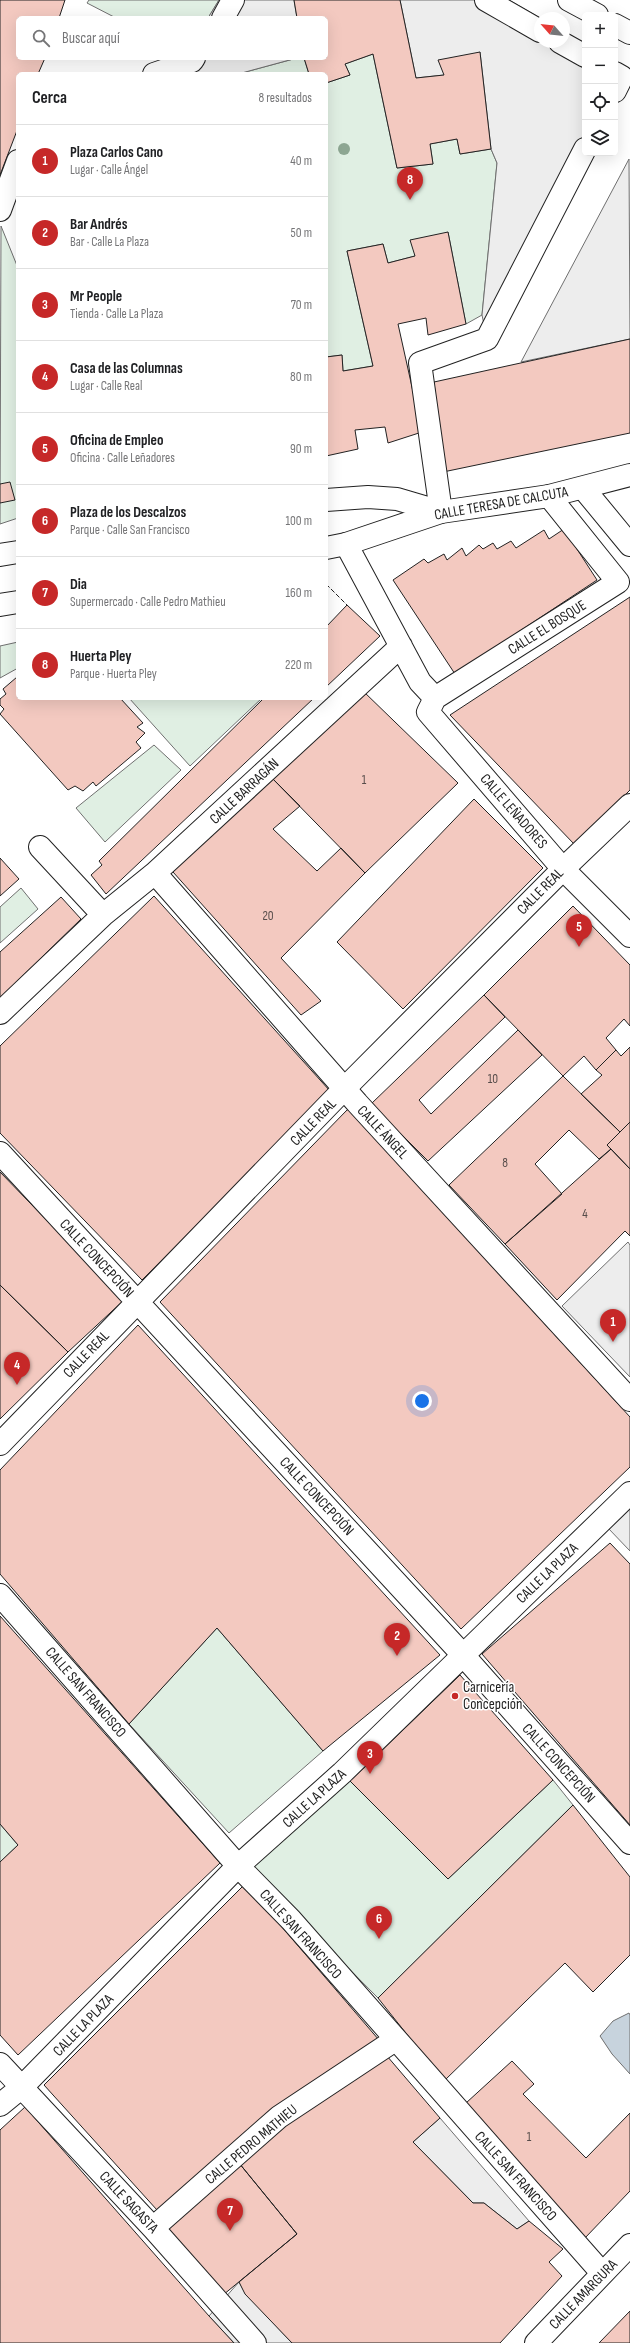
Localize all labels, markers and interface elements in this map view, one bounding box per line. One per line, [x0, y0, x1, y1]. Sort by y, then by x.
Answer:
north arrow [534, 12, 570, 48]
map controls [582, 12, 618, 156]
button: + [582, 12, 618, 48]
search box [16, 16, 328, 60]
icon: search [30, 27, 52, 49]
text: Buscar aquí [62, 29, 120, 48]
button: − [582, 48, 618, 84]
button: locate [582, 84, 618, 120]
text: Cerca [32, 88, 67, 108]
text: 8 resultados [259, 90, 312, 106]
button: layers [582, 120, 618, 156]
text: Plaza Carlos Cano [70, 143, 163, 162]
text: 1 [42, 153, 48, 169]
text: 40 m [290, 153, 312, 169]
text: Lugar · Calle Ángel [70, 162, 148, 178]
pin: 8 [397, 167, 423, 200]
text: Bar Andrés [70, 215, 128, 234]
text: 2 [42, 225, 48, 241]
text: 50 m [291, 225, 312, 241]
text: Bar · Calle La Plaza [70, 234, 149, 250]
text: Mr People [70, 287, 122, 306]
text: 3 [42, 297, 48, 313]
text: 70 m [291, 297, 312, 313]
text: Tienda · Calle La Plaza [70, 306, 163, 322]
text: Casa de las Columnas [70, 359, 183, 378]
text: 4 [42, 369, 48, 385]
text: 80 m [290, 369, 312, 385]
text: Lugar · Calle Real [70, 378, 142, 394]
text: Oficina de Empleo [70, 431, 164, 450]
text: 5 [42, 441, 48, 457]
text: 90 m [290, 441, 312, 457]
text: Oficina · Calle Leñadores [70, 450, 175, 466]
street label: CALLE TERESA DE CALCUTA [433, 482, 570, 525]
text: Plaza de los Descalzos [70, 503, 186, 522]
text: 6 [42, 513, 48, 529]
text: 100 m [285, 513, 312, 529]
text: Parque · Calle San Francisco [70, 522, 190, 538]
text: Dia [70, 575, 87, 594]
text: 7 [42, 585, 48, 601]
text: 160 m [286, 585, 312, 601]
text: Supermercado · Calle Pedro Mathieu [70, 594, 226, 610]
street label: CALLE EL BOSQUE [505, 596, 590, 659]
text: Huerta Pley [70, 647, 132, 666]
text: 8 [42, 657, 48, 673]
text: 220 m [285, 657, 312, 673]
text: Parque · Huerta Pley [70, 666, 157, 682]
street label: CALLE BARRAGÁN [206, 754, 283, 828]
street label: CALLE LEÑADORES [476, 770, 551, 853]
house number: 1 [362, 772, 367, 788]
street label: CALLE REAL [513, 864, 568, 919]
house number: 20 [262, 908, 274, 924]
pin: 5 [566, 914, 592, 947]
house number: 10 [488, 1071, 498, 1087]
street label: CALLE REAL [286, 1094, 341, 1150]
street label: CALLE ÁNGEL [353, 1101, 413, 1164]
house number: 8 [502, 1155, 508, 1171]
house number: 4 [582, 1206, 588, 1222]
street label: CALLE CONCEPCIÓN [55, 1215, 138, 1302]
pin: 1 [600, 1309, 626, 1342]
street label: CALLE REAL [59, 1326, 114, 1382]
pin: 4 [4, 1352, 30, 1385]
your location [412, 1391, 432, 1411]
street label: CALLE CONCEPCIÓN [275, 1453, 358, 1540]
street label: CALLE LA PLAZA [512, 1539, 583, 1608]
pin: 2 [384, 1623, 410, 1656]
street label: CALLE SAN FRANCISCO [41, 1643, 130, 1742]
place label: Carnicería Concepción [463, 1678, 522, 1714]
marker: Carnicería Concepción [450, 1691, 460, 1701]
street label: CALLE CONCEPCIÓN [518, 1720, 599, 1807]
pin: 3 [357, 1741, 383, 1774]
street label: CALLE LA PLAZA [279, 1764, 351, 1832]
street label: CALLE SAN FRANCISCO [255, 1885, 346, 1983]
pin: 6 [366, 1906, 392, 1939]
street label: CALLE LA PLAZA [49, 1990, 118, 2060]
street label: CALLE PEDRO MATHIEU [201, 2100, 301, 2189]
street label: CALLE SAN FRANCISCO [470, 2127, 561, 2225]
house number: 1 [527, 2129, 532, 2145]
street label: CALLE SAGASTA [95, 2167, 163, 2238]
pin: 7 [217, 2198, 243, 2231]
street label: CALLE AMARGURA [545, 2255, 622, 2333]

